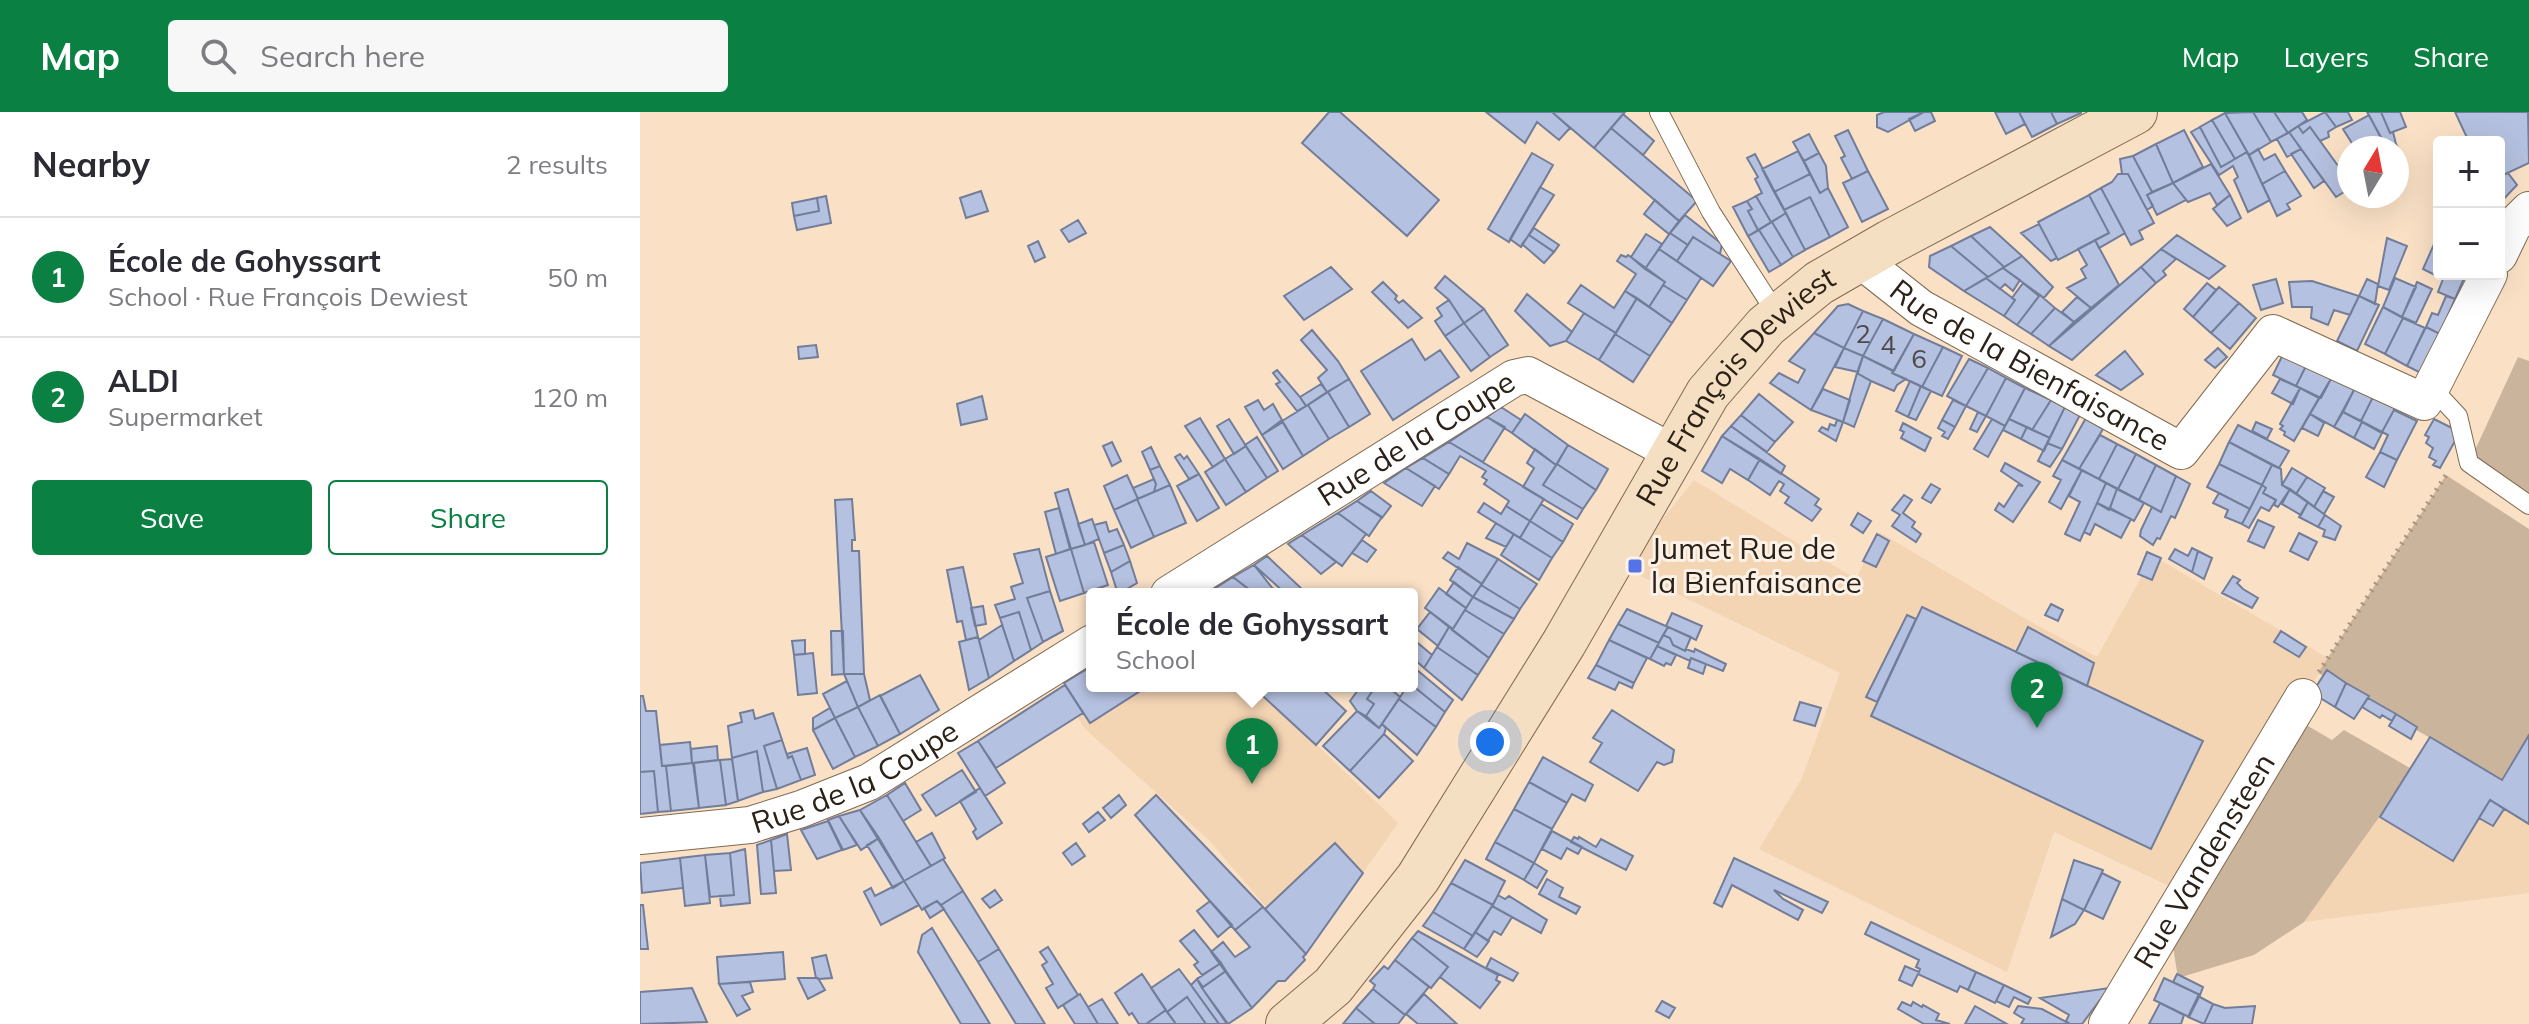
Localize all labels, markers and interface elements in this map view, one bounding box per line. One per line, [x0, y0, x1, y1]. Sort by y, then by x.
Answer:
search box [168, 20, 728, 92]
text: Map [40, 32, 120, 80]
icon: search [196, 34, 240, 78]
text: Search here [260, 37, 425, 75]
text: Map [2182, 39, 2239, 74]
text: Layers [2283, 39, 2369, 74]
text: Share [2413, 39, 2489, 74]
north arrow [2337, 136, 2409, 208]
map controls [2433, 136, 2505, 280]
button: + [2433, 136, 2505, 208]
text: Nearby [32, 143, 150, 186]
text: 2 results [506, 148, 608, 181]
button: − [2433, 208, 2505, 280]
text: École de Gohyssart [108, 242, 381, 280]
street label: Rue François Dewiest [1627, 258, 1842, 513]
text: 1 [50, 261, 66, 294]
text: 50 m [547, 261, 608, 294]
street label: Rue de la Bienfaisance [1883, 271, 2177, 459]
text: School · Rue François Dewiest [108, 280, 468, 313]
house number: 2 [1855, 317, 1871, 350]
house number: 4 [1880, 328, 1896, 361]
house number: 6 [1911, 342, 1927, 375]
text: ALDI [108, 362, 179, 400]
street label: Rue de la Coupe [1310, 362, 1522, 514]
text: 2 [50, 381, 66, 414]
text: 120 m [532, 381, 608, 414]
text: Supermarket [108, 400, 263, 433]
button: Save [32, 480, 312, 555]
button: Share [328, 480, 608, 555]
place label: Jumet Rue de la Bienfaisance [1651, 529, 1862, 601]
marker: Jumet Rue de la Bienfaisance [1626, 557, 1644, 575]
popup [1086, 588, 1418, 692]
text: École de Gohyssart [1116, 605, 1388, 643]
text: School [1116, 643, 1196, 676]
pin: 2 [2011, 662, 2063, 728]
street label: Rue de la Coupe [747, 711, 965, 841]
pin: 1 [1226, 718, 1278, 784]
your location [1470, 722, 1510, 762]
street label: Rue Vandensteen [2125, 746, 2283, 975]

